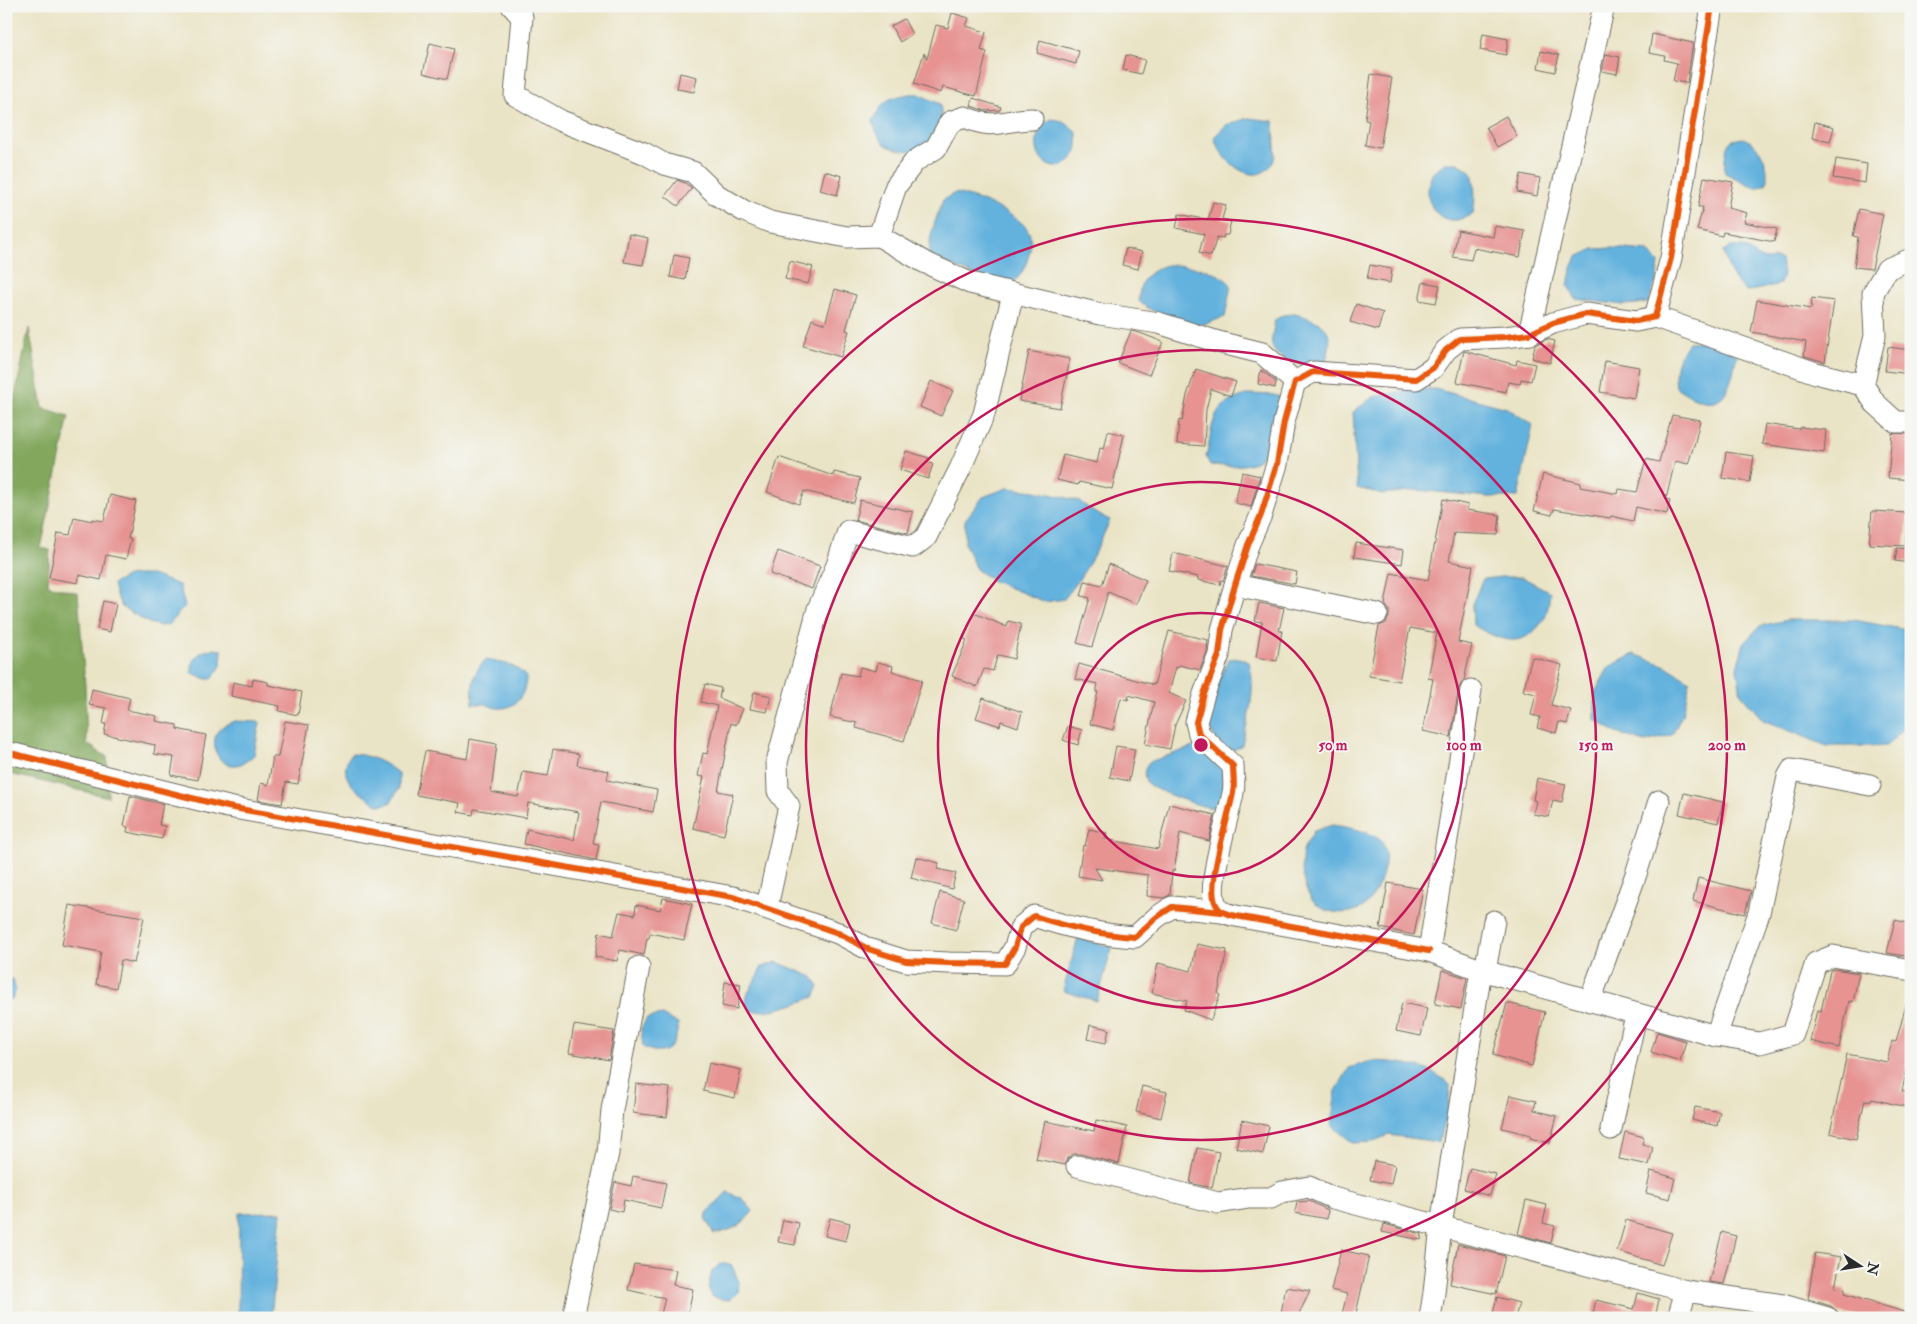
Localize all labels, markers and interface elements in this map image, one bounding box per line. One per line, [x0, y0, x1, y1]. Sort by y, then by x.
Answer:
centre of rings [1192, 736, 1210, 754]
text: 50 m [1319, 736, 1348, 755]
text: 100 m [1446, 736, 1482, 755]
text: 150 m [1579, 736, 1613, 755]
text: 200 m [1708, 736, 1746, 755]
north arrow [1834, 1242, 1884, 1292]
text: N [1863, 1260, 1882, 1277]

